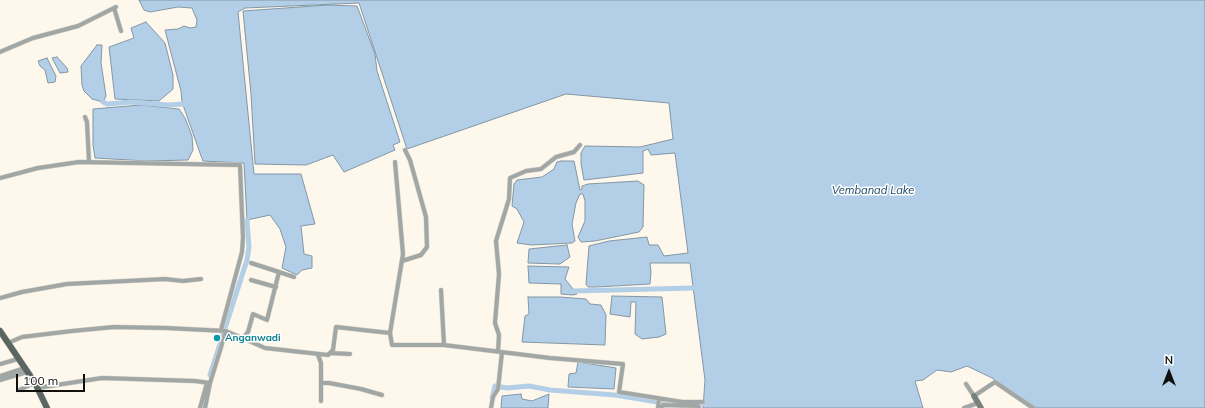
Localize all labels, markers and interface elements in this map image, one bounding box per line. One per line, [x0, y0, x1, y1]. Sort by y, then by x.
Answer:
water label: Vembanad Lake [832, 184, 914, 198]
place label: Anganwadi [225, 332, 281, 344]
marker: Anganwadi [212, 333, 222, 343]
north arrow [1149, 352, 1189, 392]
text: N [1165, 353, 1173, 367]
scale bar [18, 366, 87, 392]
text: 100 m [23, 373, 58, 388]

